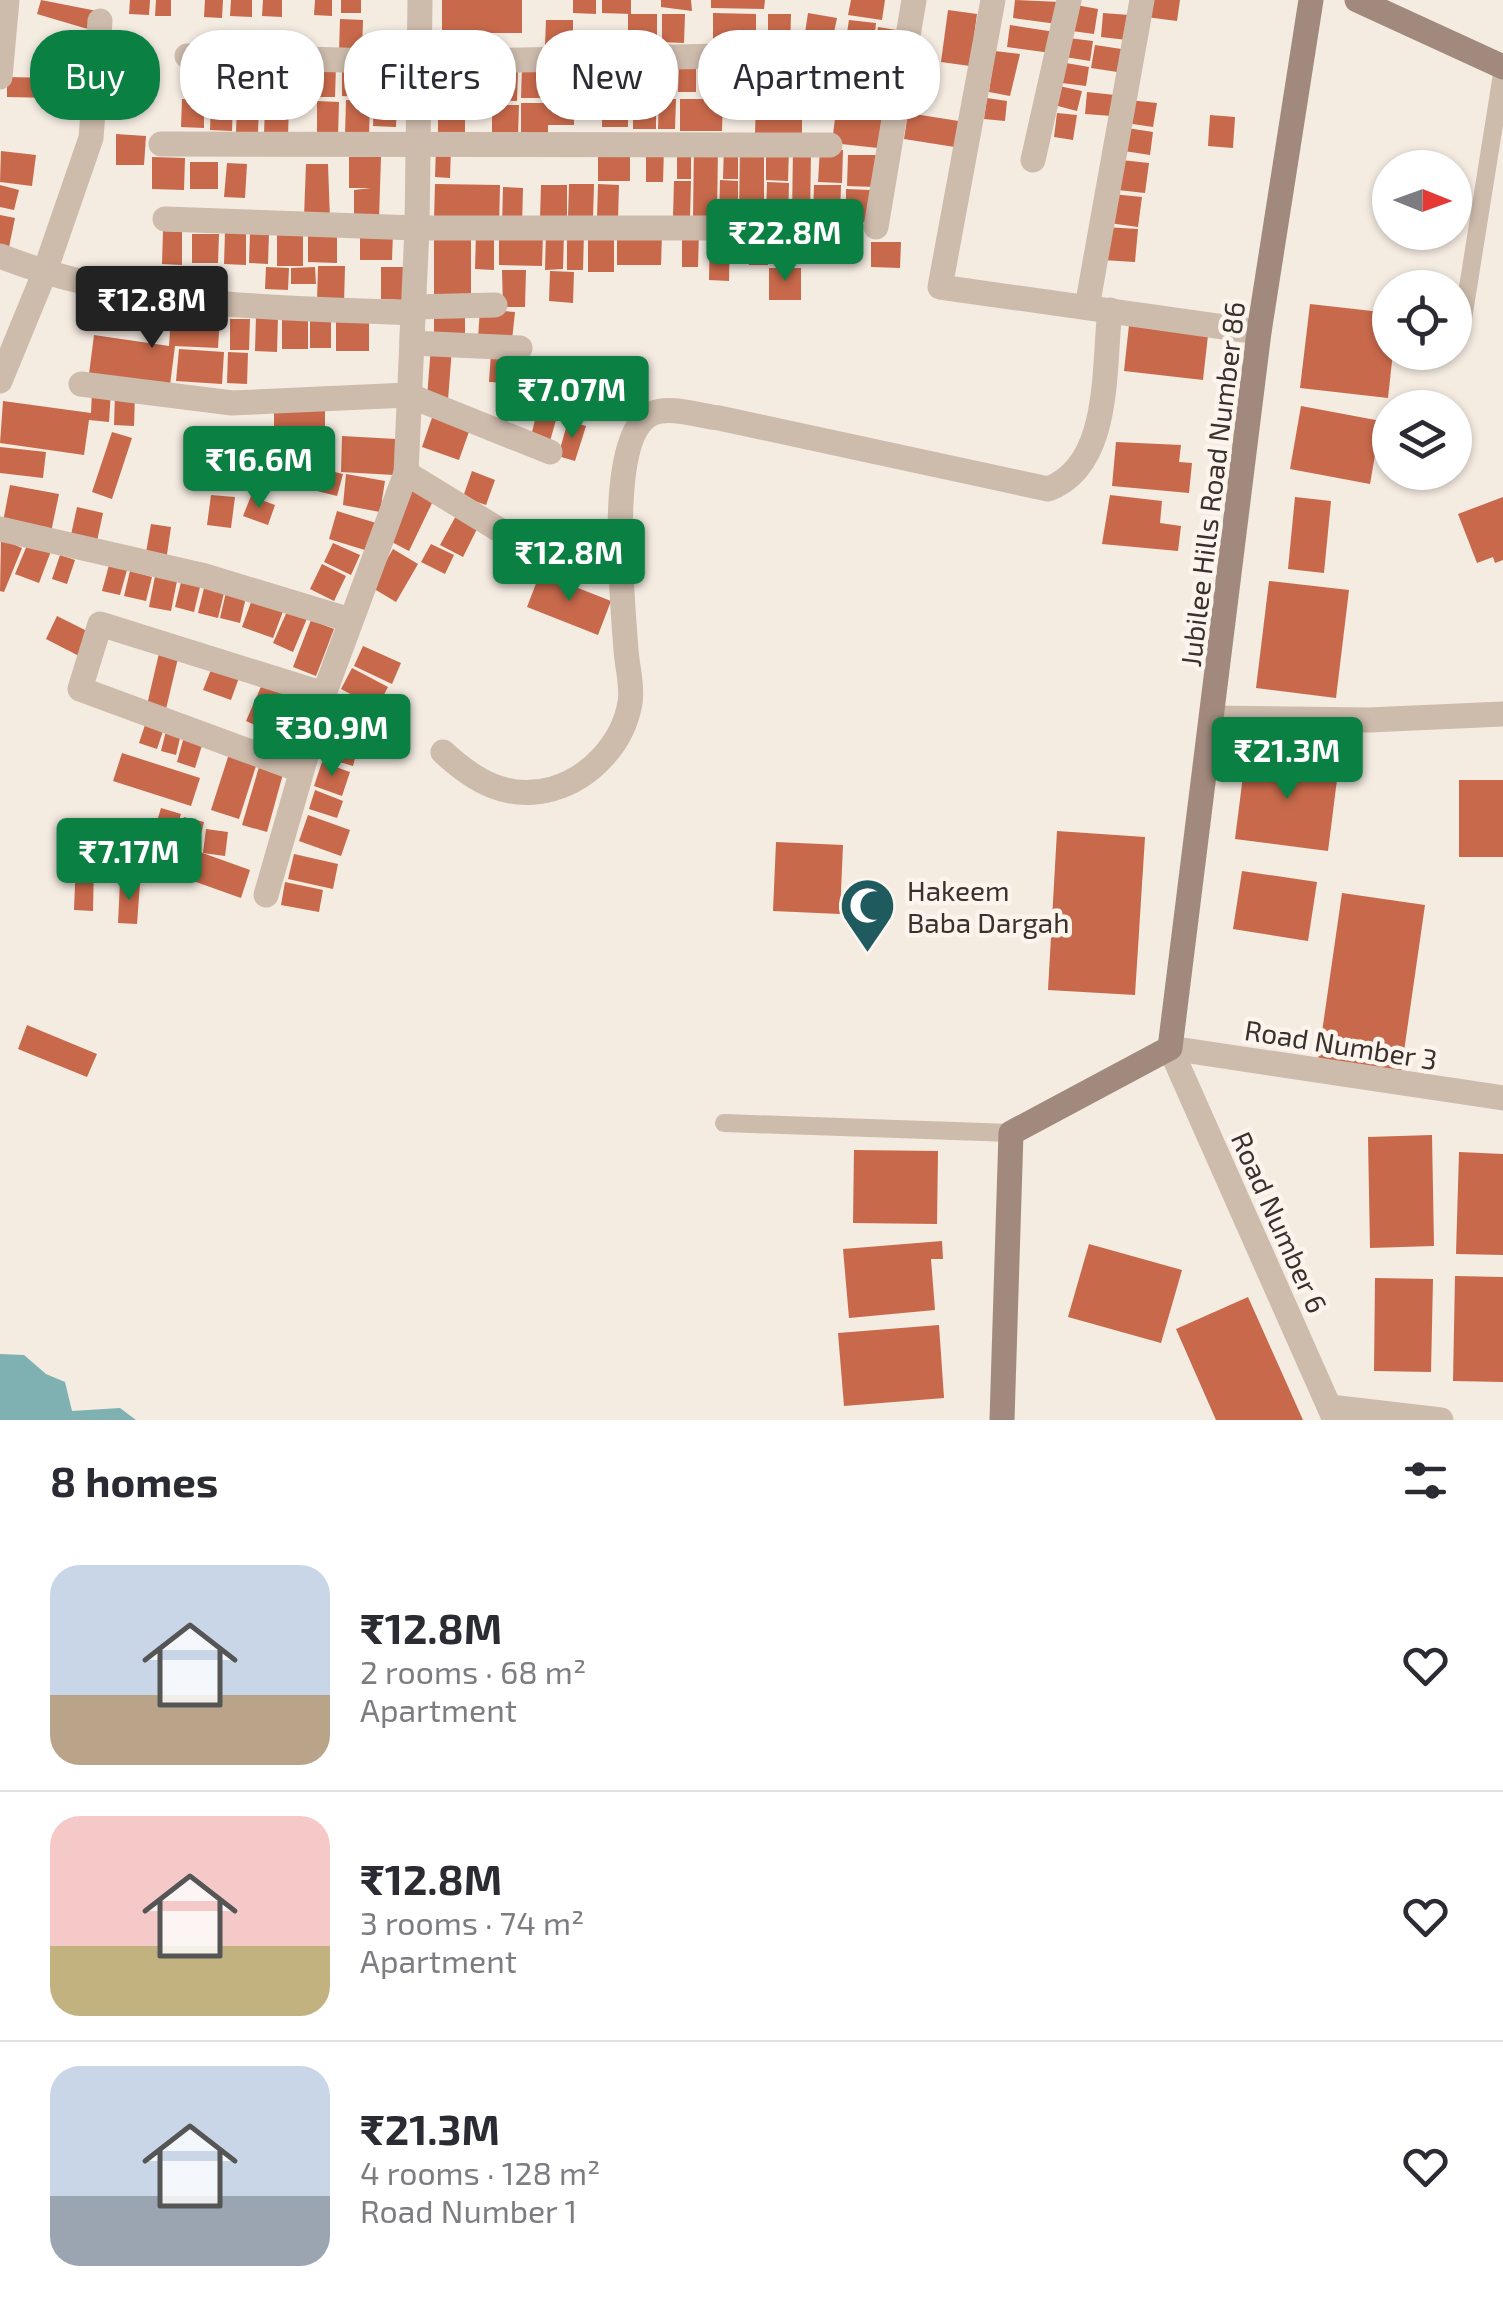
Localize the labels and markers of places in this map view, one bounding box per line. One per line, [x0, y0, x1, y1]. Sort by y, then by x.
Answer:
pin: ₹22.8M [704, 199, 866, 284]
pin: ₹12.8M [71, 266, 233, 351]
pin: ₹7.07M [491, 356, 653, 441]
pin: ₹16.6M [178, 426, 340, 511]
pin: ₹12.8M [488, 519, 650, 604]
pin: ₹30.9M [251, 694, 413, 779]
pin: ₹21.3M [1206, 717, 1368, 802]
pin: ₹7.17M [48, 818, 210, 903]
place label: Hakeem Baba Dargah [907, 873, 1070, 939]
mosque icon: Hakeem Baba Dargah [838, 876, 898, 955]

